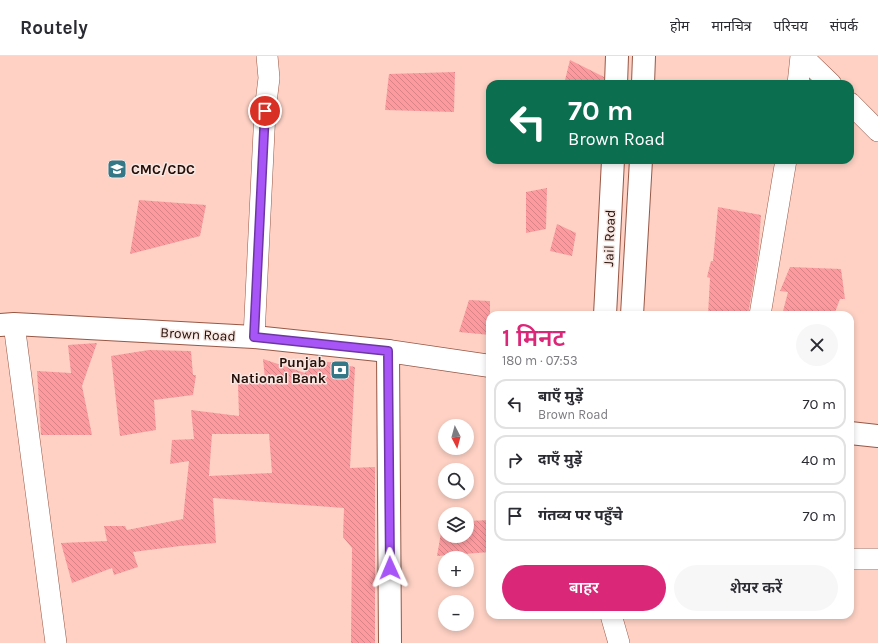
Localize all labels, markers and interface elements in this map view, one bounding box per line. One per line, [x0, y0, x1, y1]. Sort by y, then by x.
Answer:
text: Routely [20, 17, 88, 39]
text: होम [670, 18, 689, 35]
text: मानचित्र [711, 18, 752, 35]
text: परिचय [774, 18, 808, 35]
text: संपर्क [830, 18, 858, 35]
pin [248, 94, 282, 128]
text: 70 m [568, 94, 633, 127]
icon: left [502, 96, 554, 148]
icon: arrive [254, 100, 276, 122]
text: Brown Road [568, 128, 665, 150]
school or university icon: CMC/CDC [106, 158, 128, 180]
place label: CMC/CDC [131, 161, 195, 178]
street label: Jail Road [600, 209, 619, 267]
street label: Brown Road [160, 324, 236, 345]
text: 1 मिनट [502, 324, 565, 352]
button: close [796, 324, 838, 366]
text: 180 m · 07:53 [502, 353, 578, 368]
place label: Punjab National Bank [231, 354, 327, 387]
bank icon: Punjab National Bank [329, 359, 351, 381]
text: बाएँ मुड़ें [538, 387, 583, 405]
icon: left [504, 393, 526, 415]
text: 70 m [802, 395, 836, 413]
text: Brown Road [538, 407, 608, 422]
north arrow [438, 419, 474, 455]
map controls [438, 419, 474, 631]
icon: right [504, 449, 526, 471]
text: दाएँ मुड़ें [538, 450, 582, 468]
text: 40 m [801, 451, 836, 469]
button: search [438, 463, 474, 499]
icon: arrive [504, 505, 526, 527]
text: गंतव्य पर पहुँचे [538, 506, 623, 524]
button: layers [438, 507, 474, 543]
text: 70 m [802, 507, 836, 525]
position arrow [369, 547, 411, 589]
button: + [438, 551, 474, 587]
button: बाहर [502, 565, 666, 611]
button: शेयर करें [674, 565, 838, 611]
button: − [438, 595, 474, 631]

